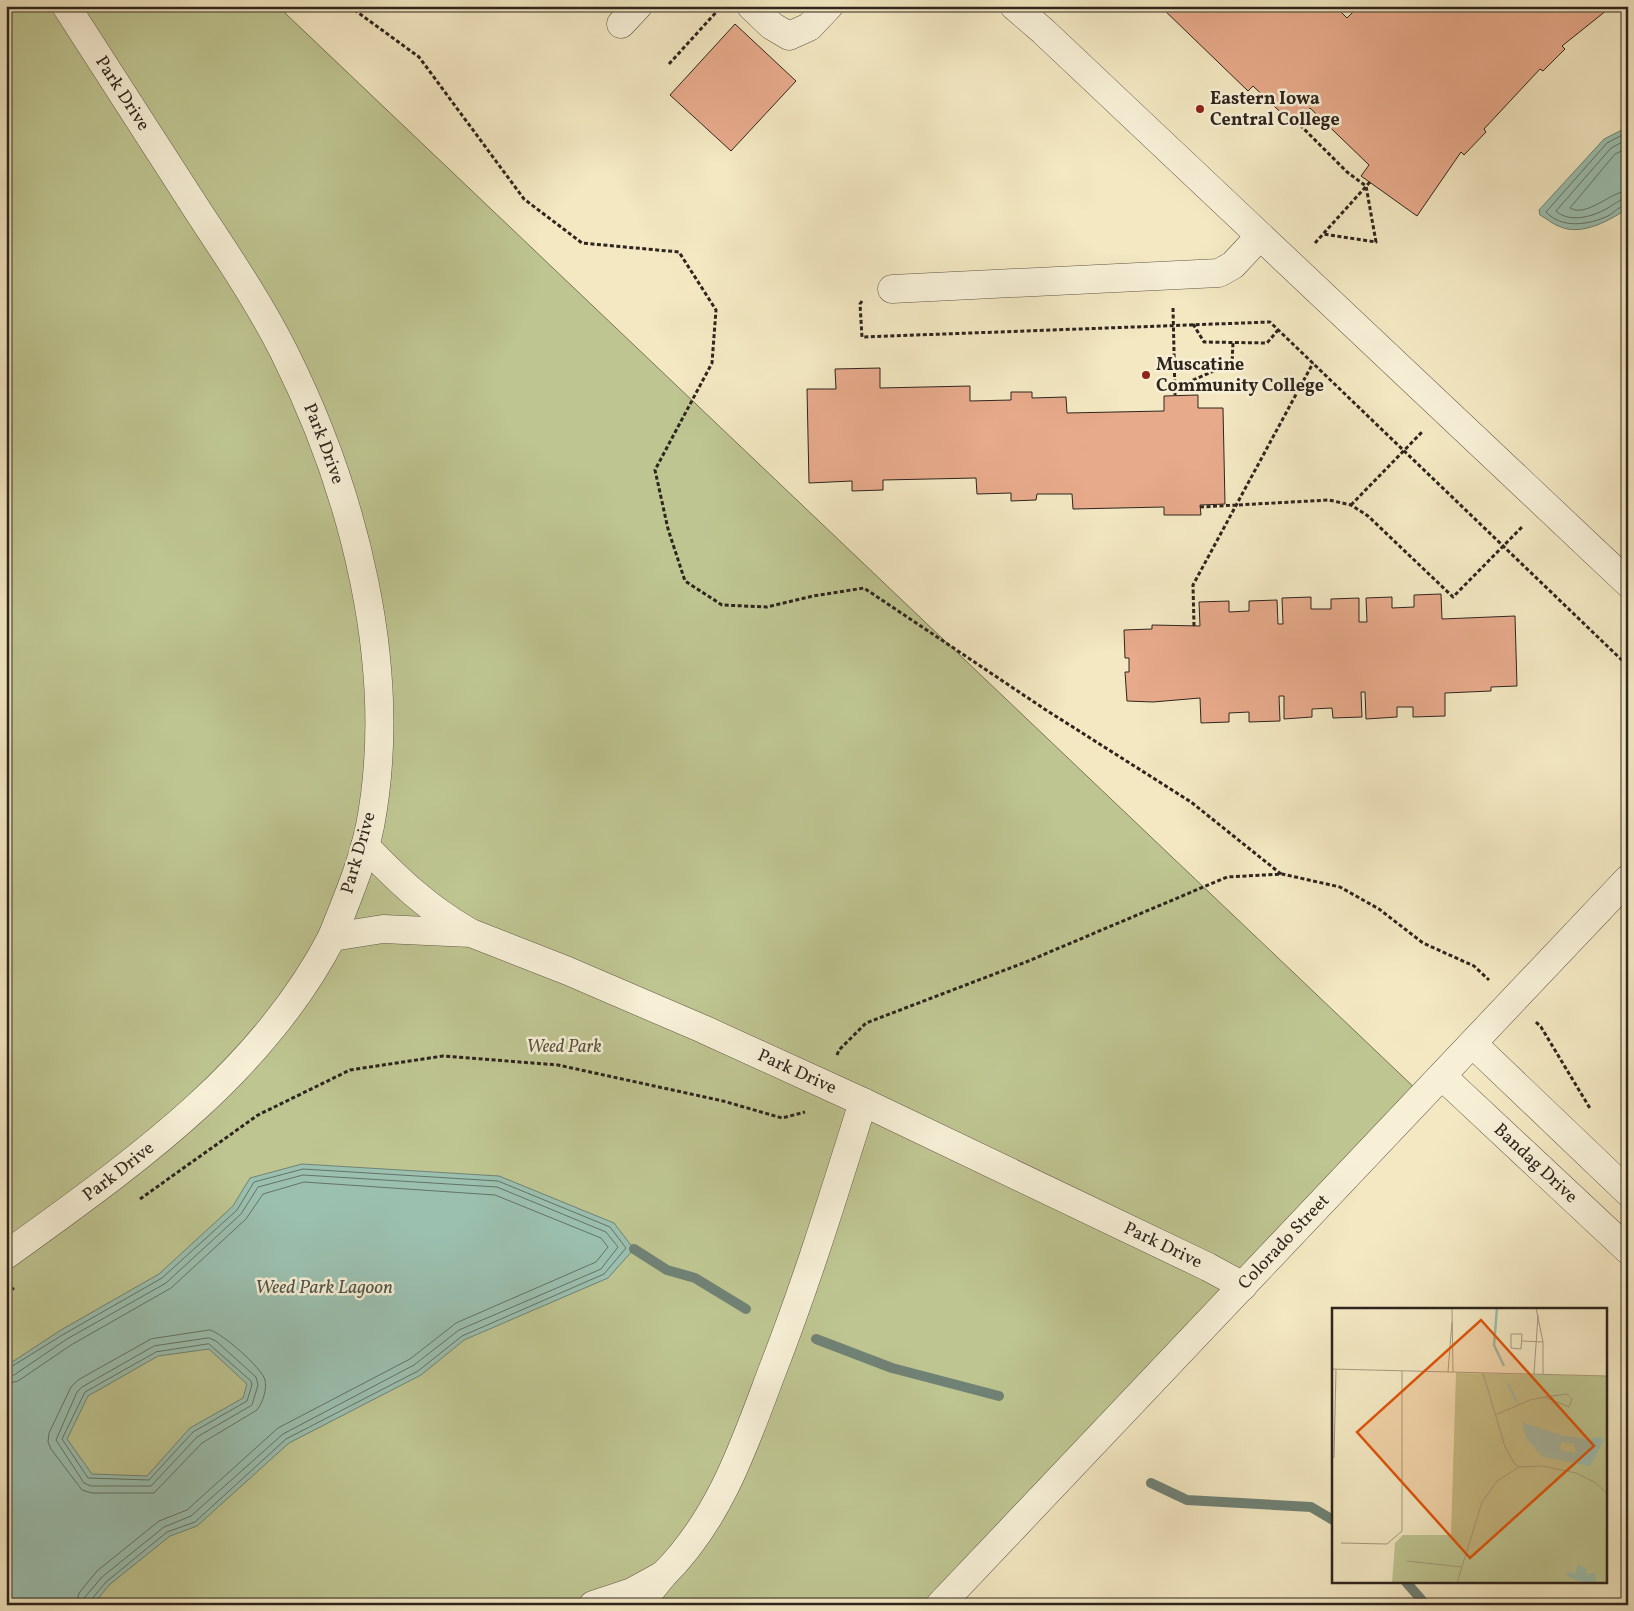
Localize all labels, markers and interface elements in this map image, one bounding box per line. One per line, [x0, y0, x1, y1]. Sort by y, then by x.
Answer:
street label: Park Drive [89, 51, 156, 136]
place label: Eastern Iowa Central College [1210, 87, 1340, 133]
marker: Eastern Iowa Central College [1194, 103, 1206, 115]
place label: Muscatine Community College [1156, 353, 1324, 399]
marker: Muscatine Community College [1140, 369, 1152, 381]
street label: Park Drive [297, 399, 350, 487]
street label: Park Drive [335, 809, 383, 897]
park label: Weed Park [527, 1035, 602, 1060]
street label: Park Drive [753, 1043, 841, 1101]
street label: Bandag Drive [1488, 1118, 1583, 1209]
street label: Park Drive [78, 1136, 160, 1207]
street label: Colorado Street [1232, 1189, 1335, 1295]
street label: Park Drive [1119, 1216, 1206, 1275]
water label: Weed Park Lagoon [255, 1275, 393, 1301]
inset map [1332, 1308, 1606, 1584]

